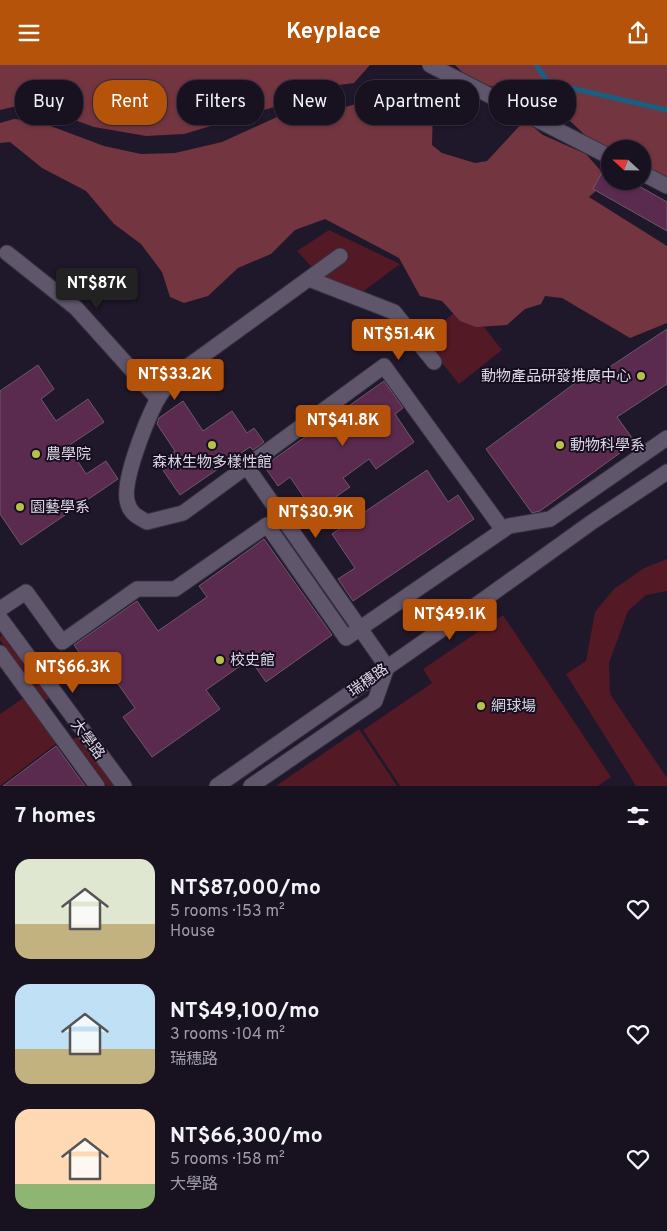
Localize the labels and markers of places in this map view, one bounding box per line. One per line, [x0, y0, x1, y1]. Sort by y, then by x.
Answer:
pin: NT$87K [56, 267, 138, 310]
pin: NT$51.4K [347, 319, 451, 361]
pin: NT$33.2K [123, 359, 227, 401]
place label: 動物產品研發推廣中心 [481, 368, 631, 387]
marker: 動物產品研發推廣中心 [635, 370, 647, 382]
pin: NT$41.8K [291, 405, 395, 447]
place label: 動物科學系 [570, 437, 645, 456]
marker: 森林生物多樣性館 [206, 439, 218, 451]
marker: 動物科學系 [554, 439, 566, 451]
place label: 農學院 [46, 446, 91, 465]
marker: 農學院 [30, 448, 42, 460]
place label: 森林生物多樣性館 [152, 454, 272, 473]
pin: NT$30.9K [264, 497, 368, 539]
place label: 園藝學系 [30, 499, 90, 518]
marker: 園藝學系 [14, 501, 26, 513]
pin: NT$49.1K [398, 599, 502, 641]
pin: NT$66.3K [21, 651, 125, 694]
place label: 校史館 [230, 651, 275, 671]
marker: 校史館 [214, 654, 226, 666]
place label: 網球場 [491, 698, 536, 717]
marker: 網球場 [475, 700, 487, 712]

